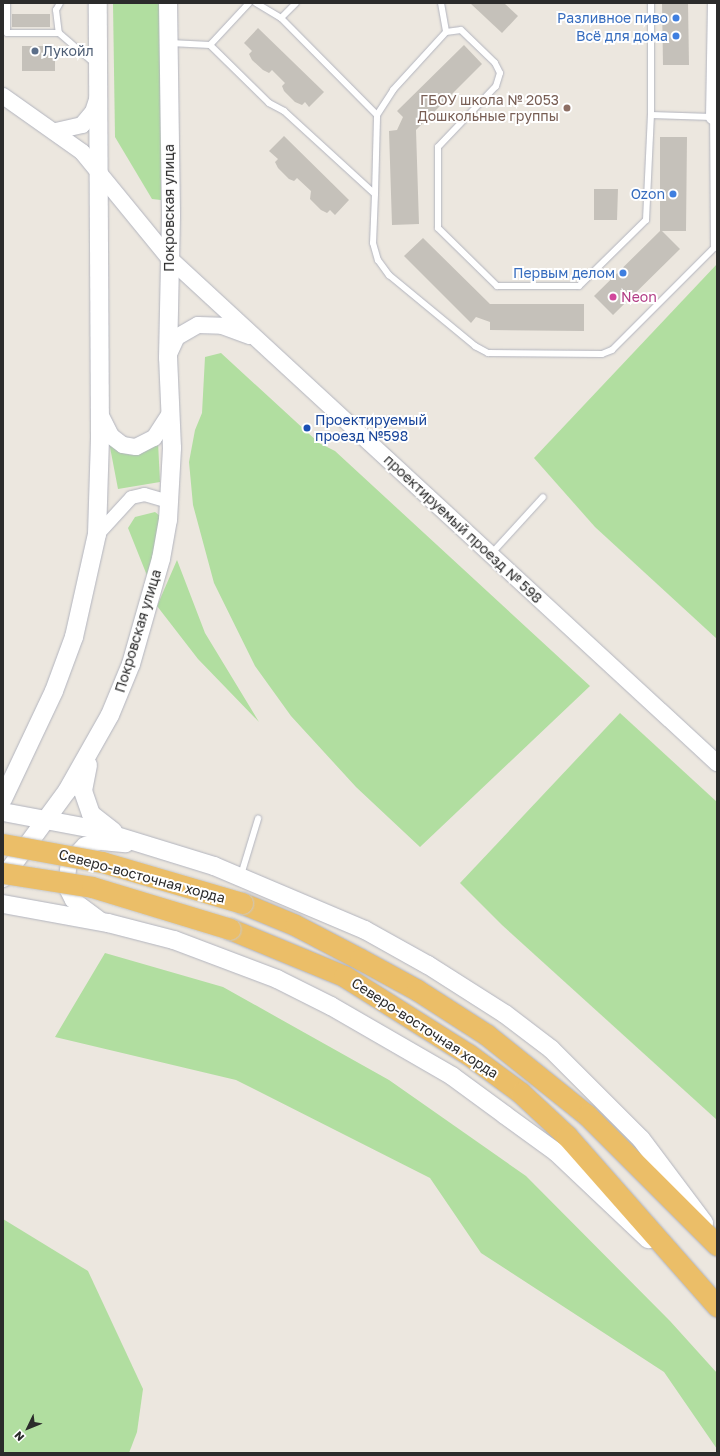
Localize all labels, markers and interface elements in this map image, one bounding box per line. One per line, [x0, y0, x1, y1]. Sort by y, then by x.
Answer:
place label: Разливное пиво [557, 10, 668, 26]
marker: Разливное пиво [671, 13, 681, 23]
place label: Всё для дома [576, 28, 668, 44]
marker: Всё для дома [671, 31, 681, 41]
place label: Лукойл [43, 43, 94, 59]
marker: Лукойл [30, 46, 40, 56]
place label: ГБОУ школа № 2053 Дошкольные группы [418, 92, 559, 124]
marker: ГБОУ школа № 2053 Дошкольные группы [562, 103, 572, 113]
street label: Покровская улица [161, 144, 177, 272]
place label: Ozon [631, 186, 665, 202]
marker: Ozon [668, 189, 678, 199]
place label: Первым делом [513, 265, 615, 281]
marker: Первым делом [618, 268, 628, 278]
place label: Neon [621, 289, 657, 305]
marker: Neon [608, 292, 618, 302]
place label: Проектируемый проезд №598 [315, 412, 427, 444]
marker: Проектируемый проезд №598 [302, 423, 312, 433]
street label: проектируемый проезд № 598 [380, 451, 546, 607]
street label: Покровская улица [111, 567, 165, 695]
street label: Северо-восточная хорда [57, 846, 227, 906]
street label: Северо-восточная хорда [348, 974, 502, 1082]
north arrow [8, 1408, 48, 1448]
text: N [11, 1429, 26, 1444]

